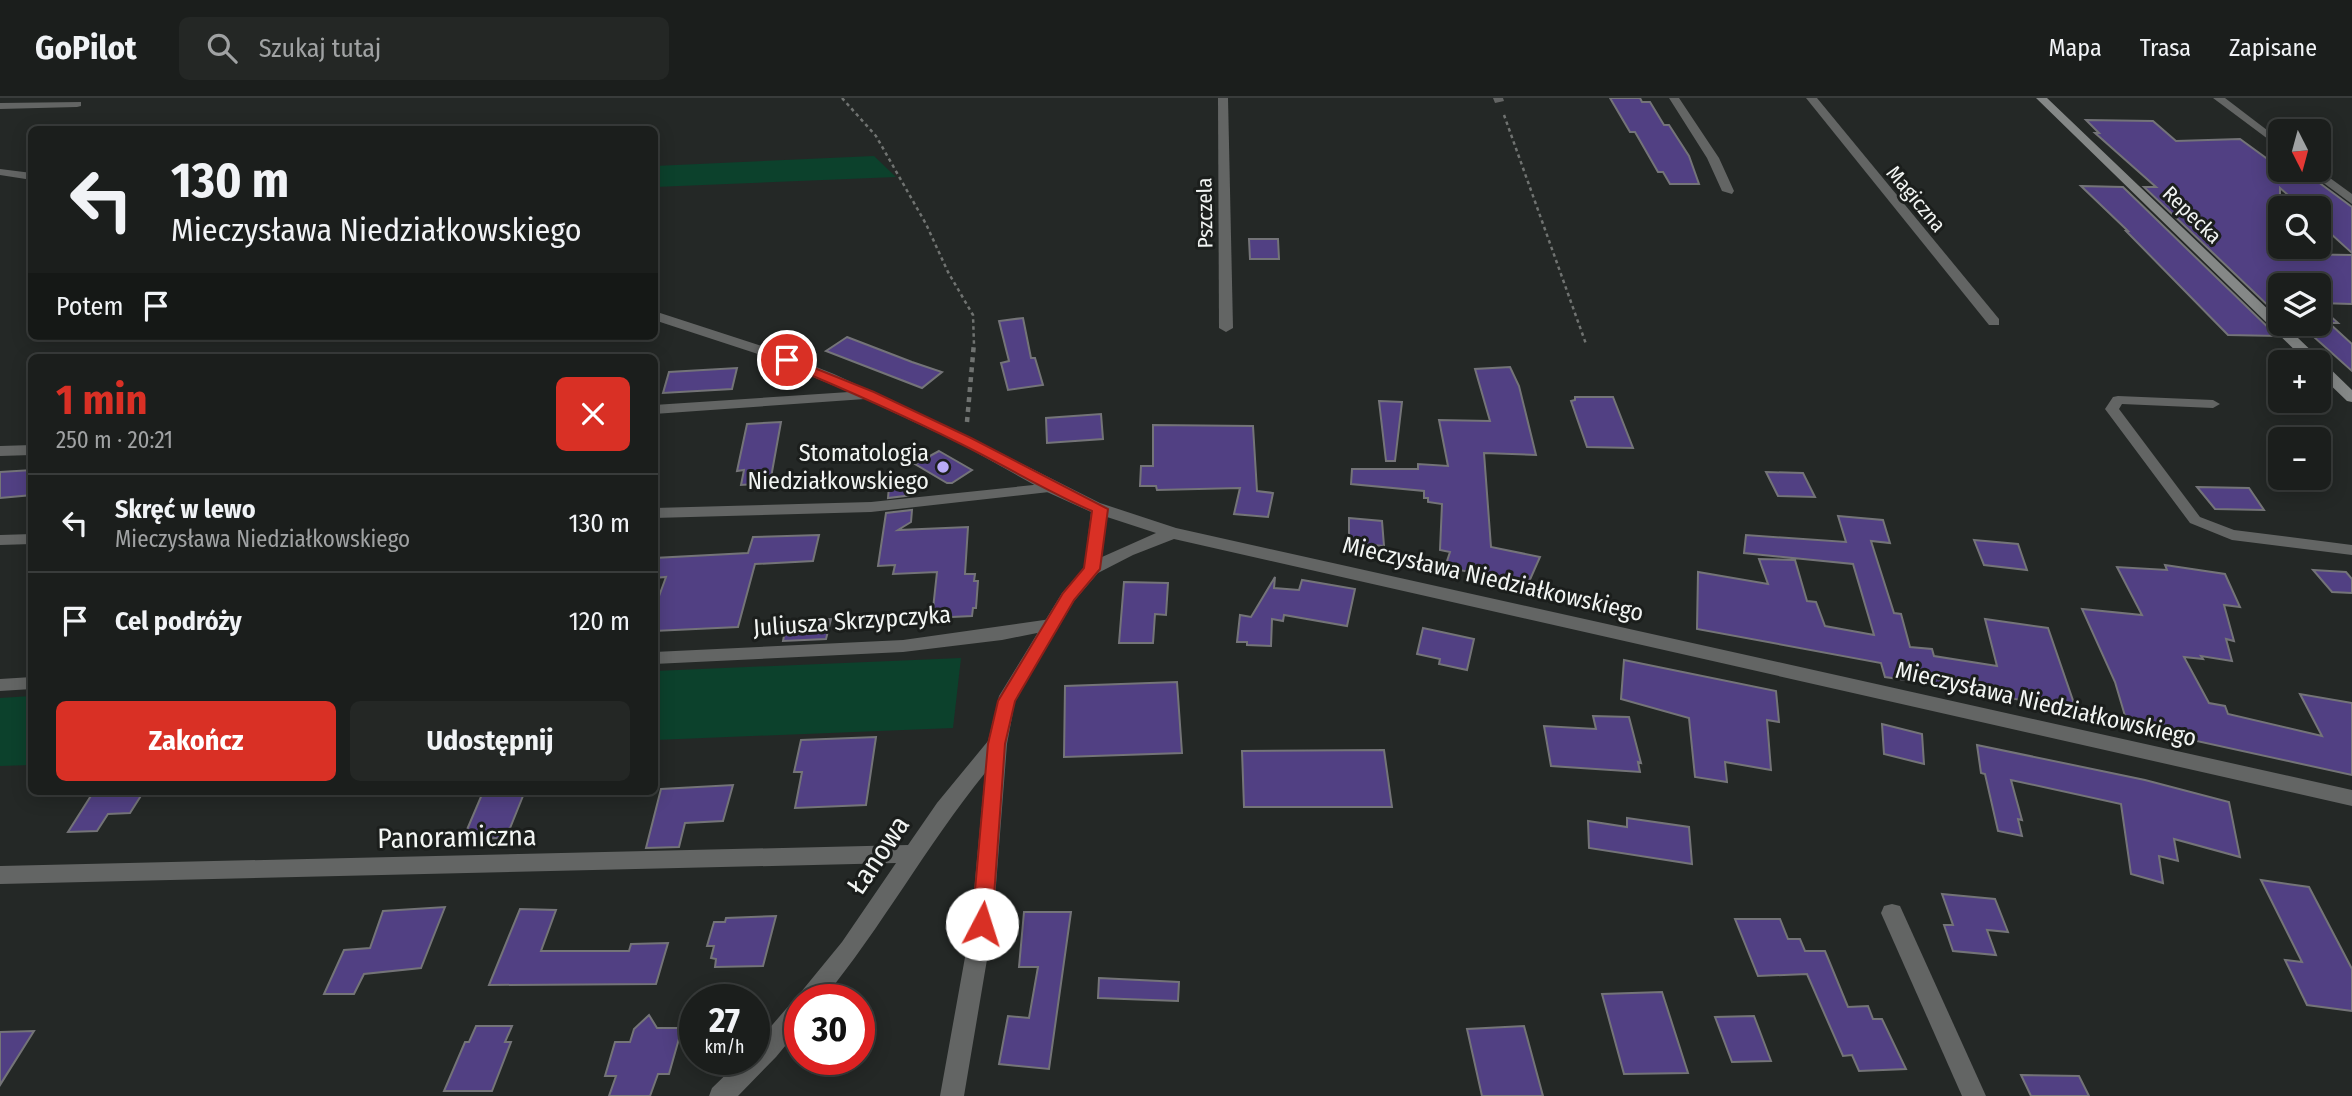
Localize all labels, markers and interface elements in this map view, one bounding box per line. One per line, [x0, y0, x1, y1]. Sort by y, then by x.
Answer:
search box [179, 17, 669, 80]
text: GoPilot [35, 28, 137, 68]
icon: search [203, 29, 241, 67]
text: Szukaj tutaj [259, 33, 381, 64]
text: Mapa [2049, 34, 2102, 62]
text: Trasa [2140, 34, 2191, 62]
text: Zapisane [2229, 34, 2317, 62]
north arrow [2268, 119, 2331, 182]
map controls [2268, 119, 2331, 490]
text: 130 m [171, 151, 289, 210]
icon: left [56, 154, 147, 245]
street label: Magiczna [1881, 160, 1951, 238]
street label: Pszczela [1191, 177, 1219, 249]
street label: Repecka [2157, 181, 2227, 249]
button: search [2268, 196, 2331, 259]
text: Mieczysława Niedziałkowskiego [171, 211, 582, 249]
button: layers [2268, 273, 2331, 336]
icon: arrive [137, 287, 175, 325]
text: Potem [56, 291, 123, 322]
pin [757, 330, 817, 390]
icon: arrive [768, 341, 806, 379]
button: + [2268, 350, 2331, 413]
text: 1 min [56, 375, 147, 425]
button: close [556, 377, 630, 451]
text: 250 m · 20:21 [56, 426, 173, 454]
button: − [2268, 427, 2331, 490]
place label: Stomatologia Niedziałkowskiego [747, 439, 929, 495]
marker: Stomatologia Niedziałkowskiego [935, 459, 951, 475]
text: Skręć w lewo [115, 494, 256, 525]
icon: left [56, 504, 94, 542]
text: 130 m [568, 508, 630, 539]
text: Mieczysława Niedziałkowskiego [115, 525, 410, 553]
street label: Mieczysława Niedziałkowskiego [1340, 531, 1646, 627]
street label: Juliusza Skrzypczyka [752, 600, 952, 642]
icon: arrive [56, 602, 94, 640]
text: Cel podróży [115, 606, 242, 637]
text: 120 m [569, 606, 630, 637]
street label: Mieczysława Niedziałkowskiego [1893, 656, 2199, 752]
button: Zakończ [56, 701, 336, 781]
button: Udostępnij [350, 701, 630, 781]
street label: Łanowa [840, 809, 916, 901]
street label: Panoramiczna [377, 819, 537, 855]
position arrow [945, 887, 1019, 961]
speed limit sign: 30 [784, 984, 875, 1075]
text: 27 [709, 999, 740, 1041]
text: km/h [704, 1036, 745, 1058]

